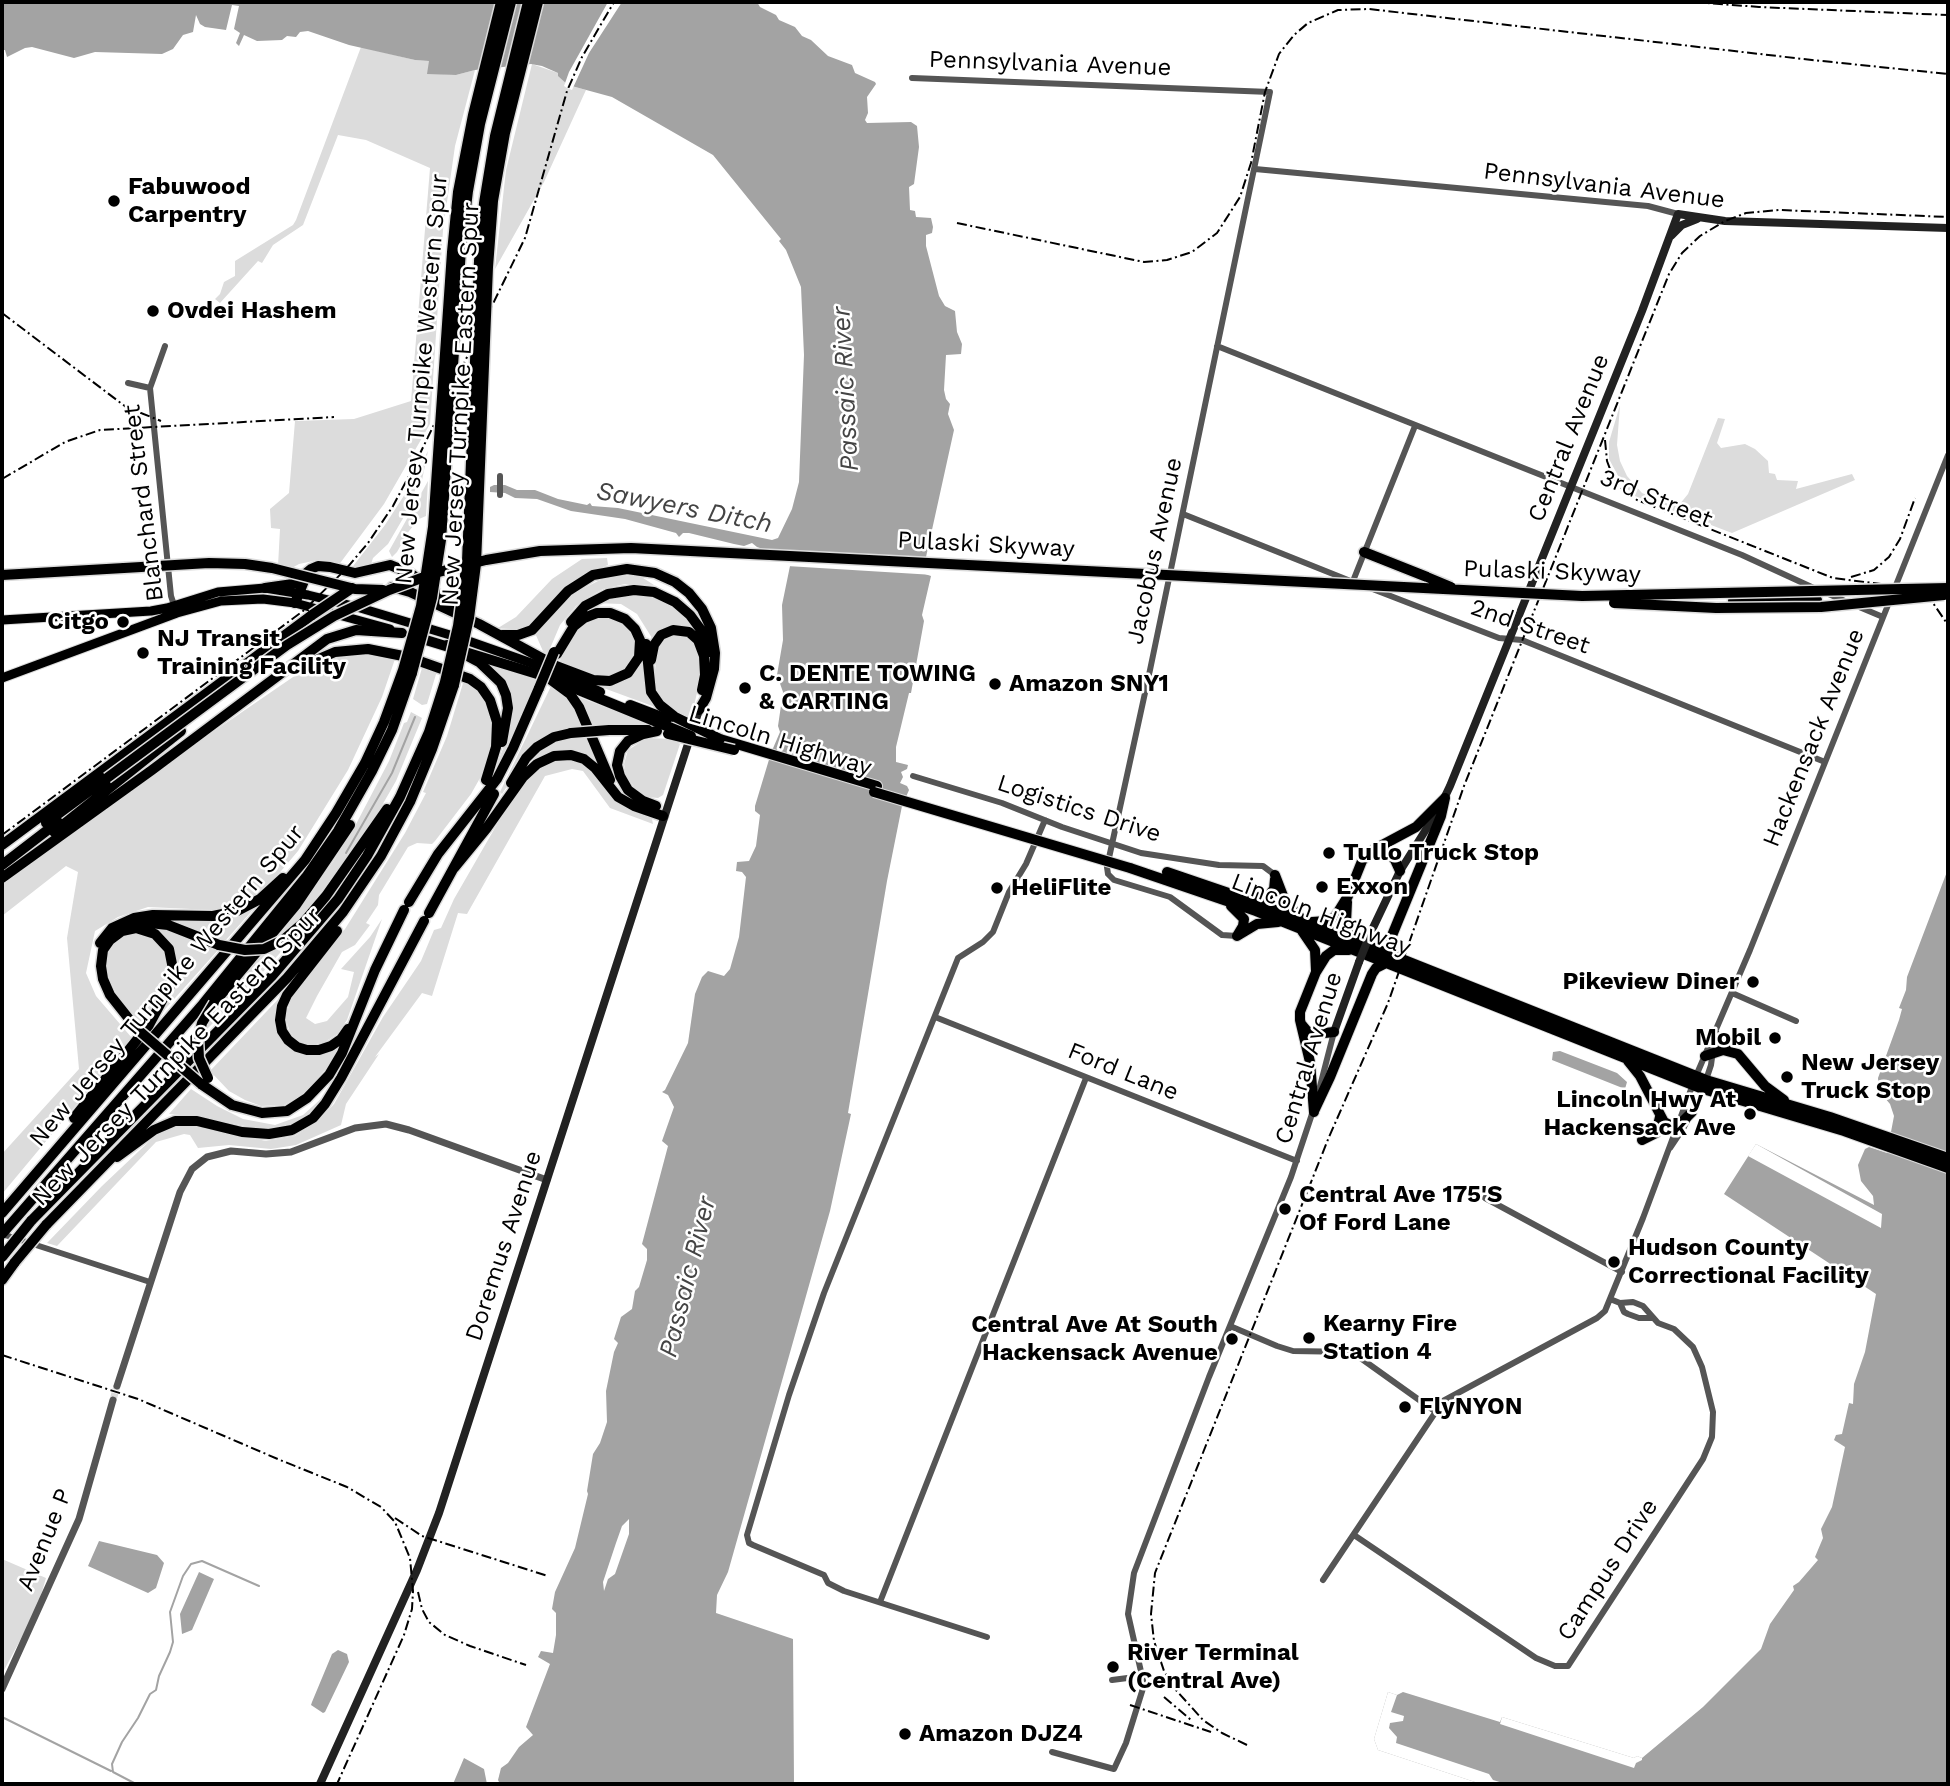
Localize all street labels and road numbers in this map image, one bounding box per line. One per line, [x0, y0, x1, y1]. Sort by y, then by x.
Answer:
street label: Pennsylvania Avenue [928, 45, 1172, 83]
street label: Pennsylvania Avenue [1482, 157, 1726, 215]
street label: New Jersey Turnpike Western Spur [390, 173, 454, 585]
street label: New Jersey Turnpike Eastern Spur [436, 201, 486, 607]
street label: Central Avenue [1522, 350, 1616, 526]
street label: Blanchard Street [118, 403, 170, 603]
street label: Jacobus Avenue [1121, 455, 1189, 647]
street label: 3rd Street [1595, 463, 1717, 535]
street label: Pulaski Skyway [897, 526, 1075, 564]
street label: Pulaski Skyway [1463, 555, 1641, 589]
street label: 2nd Street [1467, 593, 1593, 661]
street label: Hackensack Avenue [1757, 625, 1871, 851]
street label: Lincoln Highway [685, 699, 875, 783]
street label: Logistics Drive [993, 769, 1165, 849]
street label: New Jersey Turnpike Western Spur [24, 819, 310, 1153]
street label: Lincoln Highway [1227, 867, 1415, 963]
street label: New Jersey Turnpike Eastern Spur [26, 902, 328, 1212]
street label: Central Avenue [1269, 968, 1349, 1148]
street label: Ford Lane [1063, 1037, 1183, 1107]
street label: Doremus Avenue [460, 1147, 548, 1345]
street label: Avenue P [11, 1485, 79, 1595]
street label: Campus Drive [1551, 1494, 1665, 1646]

